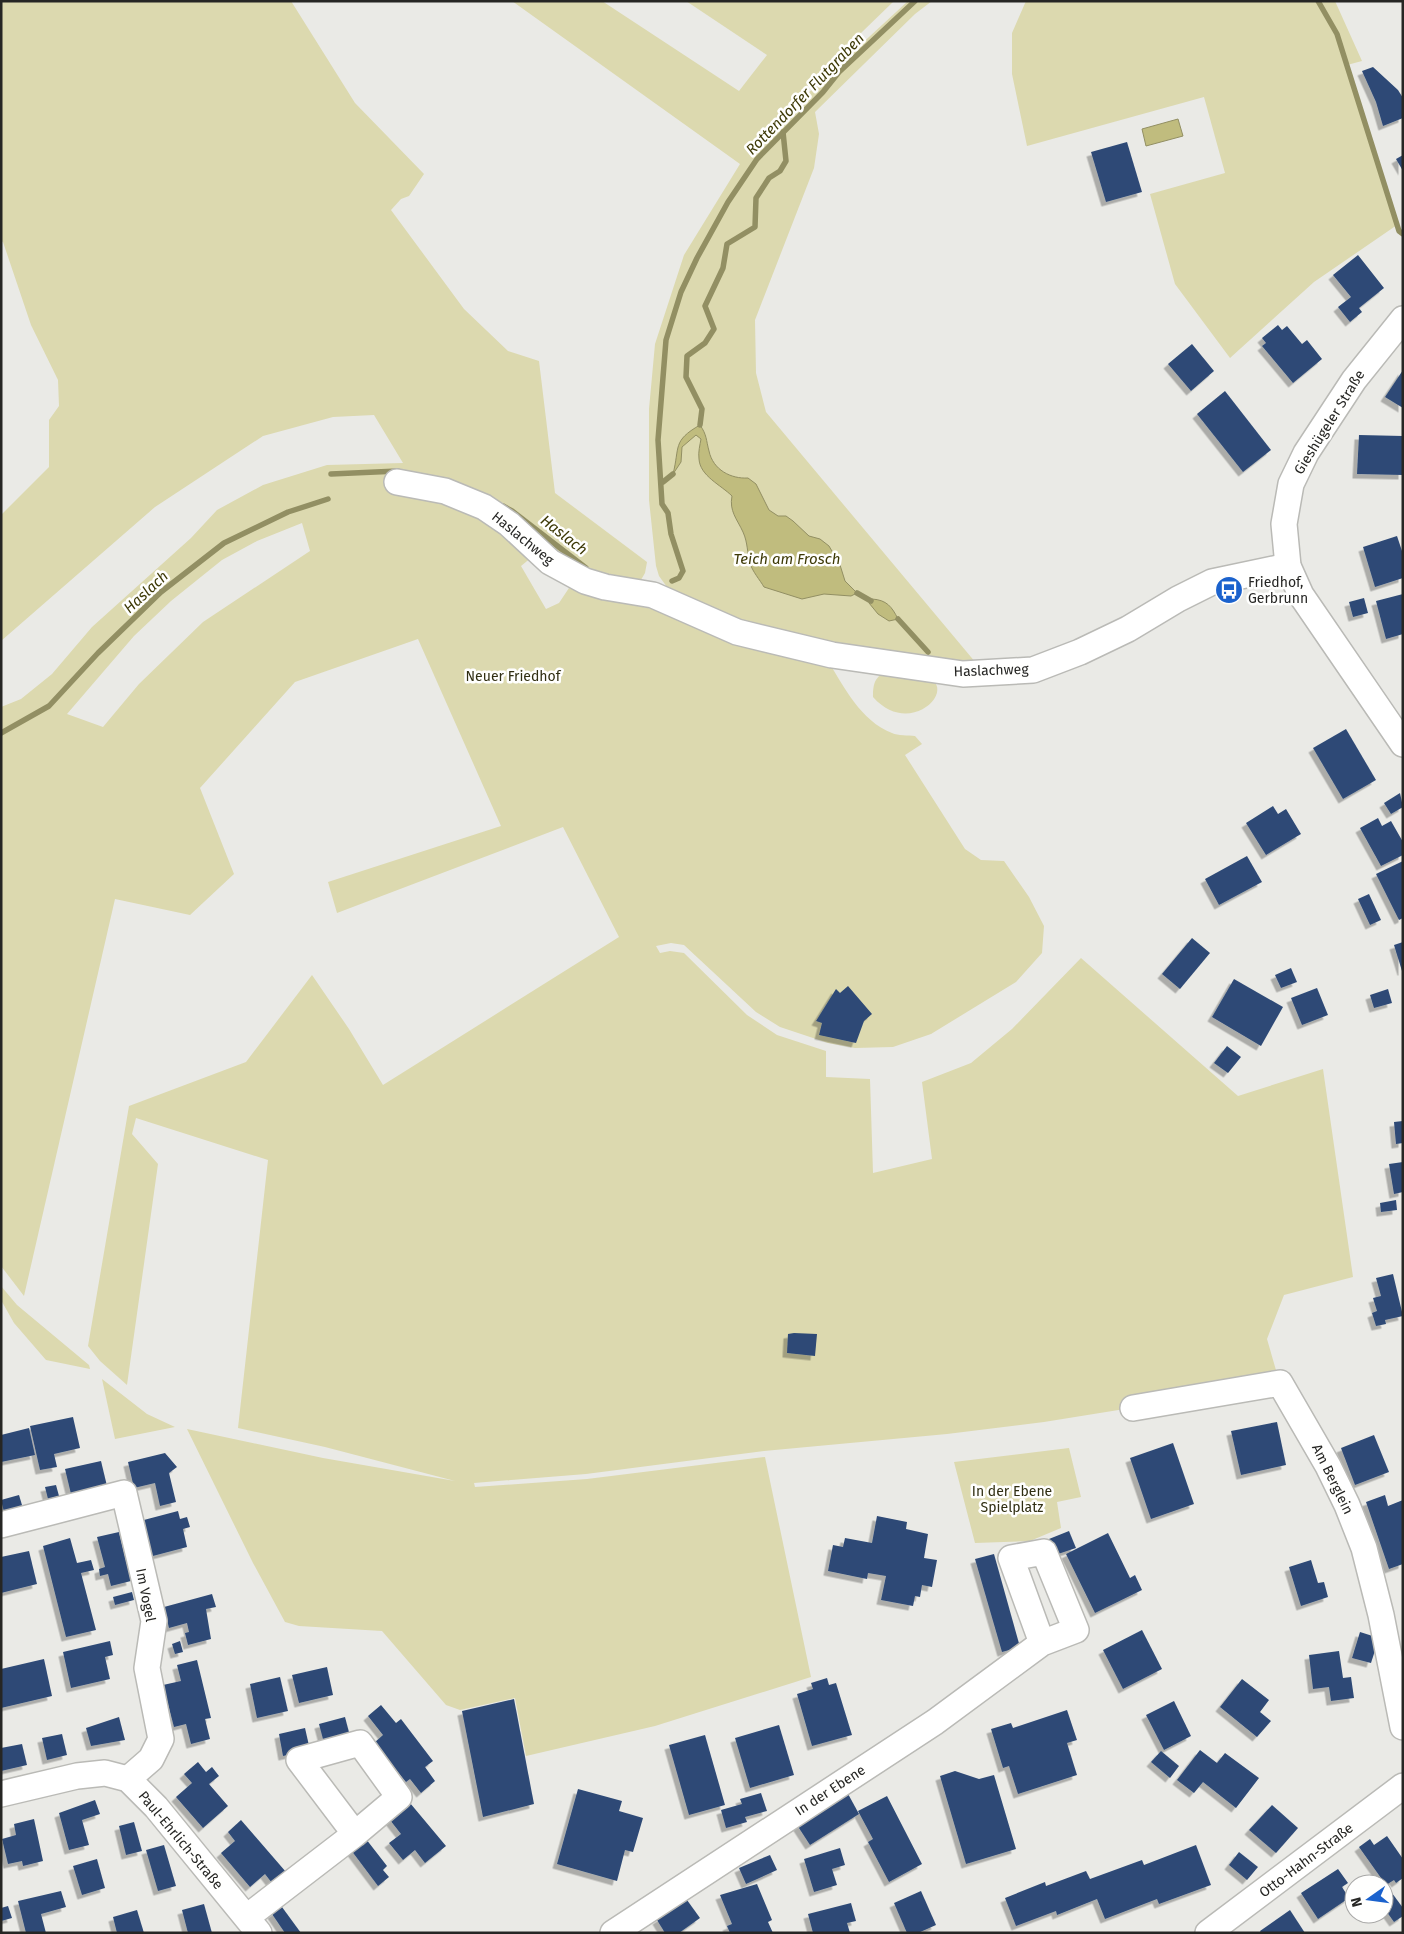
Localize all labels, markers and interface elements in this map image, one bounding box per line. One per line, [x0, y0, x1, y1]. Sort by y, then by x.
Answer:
water label: Rottendorfer Flutgraben [742, 29, 868, 159]
street label: Gieshügeler Straße [1290, 367, 1368, 478]
street label: Haslachweg [488, 508, 558, 569]
water label: Haslach [537, 511, 591, 559]
water label: Teich am Frosch [734, 550, 841, 568]
water label: Haslach [120, 567, 172, 617]
place label: Friedhof, Gerbrunn [1248, 574, 1308, 607]
bus stop icon: Friedhof, Gerbrunn [1214, 575, 1244, 605]
street label: Haslachweg [953, 661, 1030, 680]
park label: Neuer Friedhof [466, 668, 562, 685]
street label: Am Berglein [1308, 1441, 1357, 1517]
park label: In der Ebene Spielplatz [972, 1483, 1052, 1516]
street label: Im Vogel [132, 1567, 159, 1623]
street label: In der Ebene [792, 1761, 869, 1819]
street label: Paul-Ehrlich-Straße [135, 1788, 227, 1893]
street label: Otto-Hahn-Straße [1256, 1820, 1357, 1901]
north arrow [1344, 1874, 1394, 1924]
text: N [1347, 1895, 1366, 1909]

